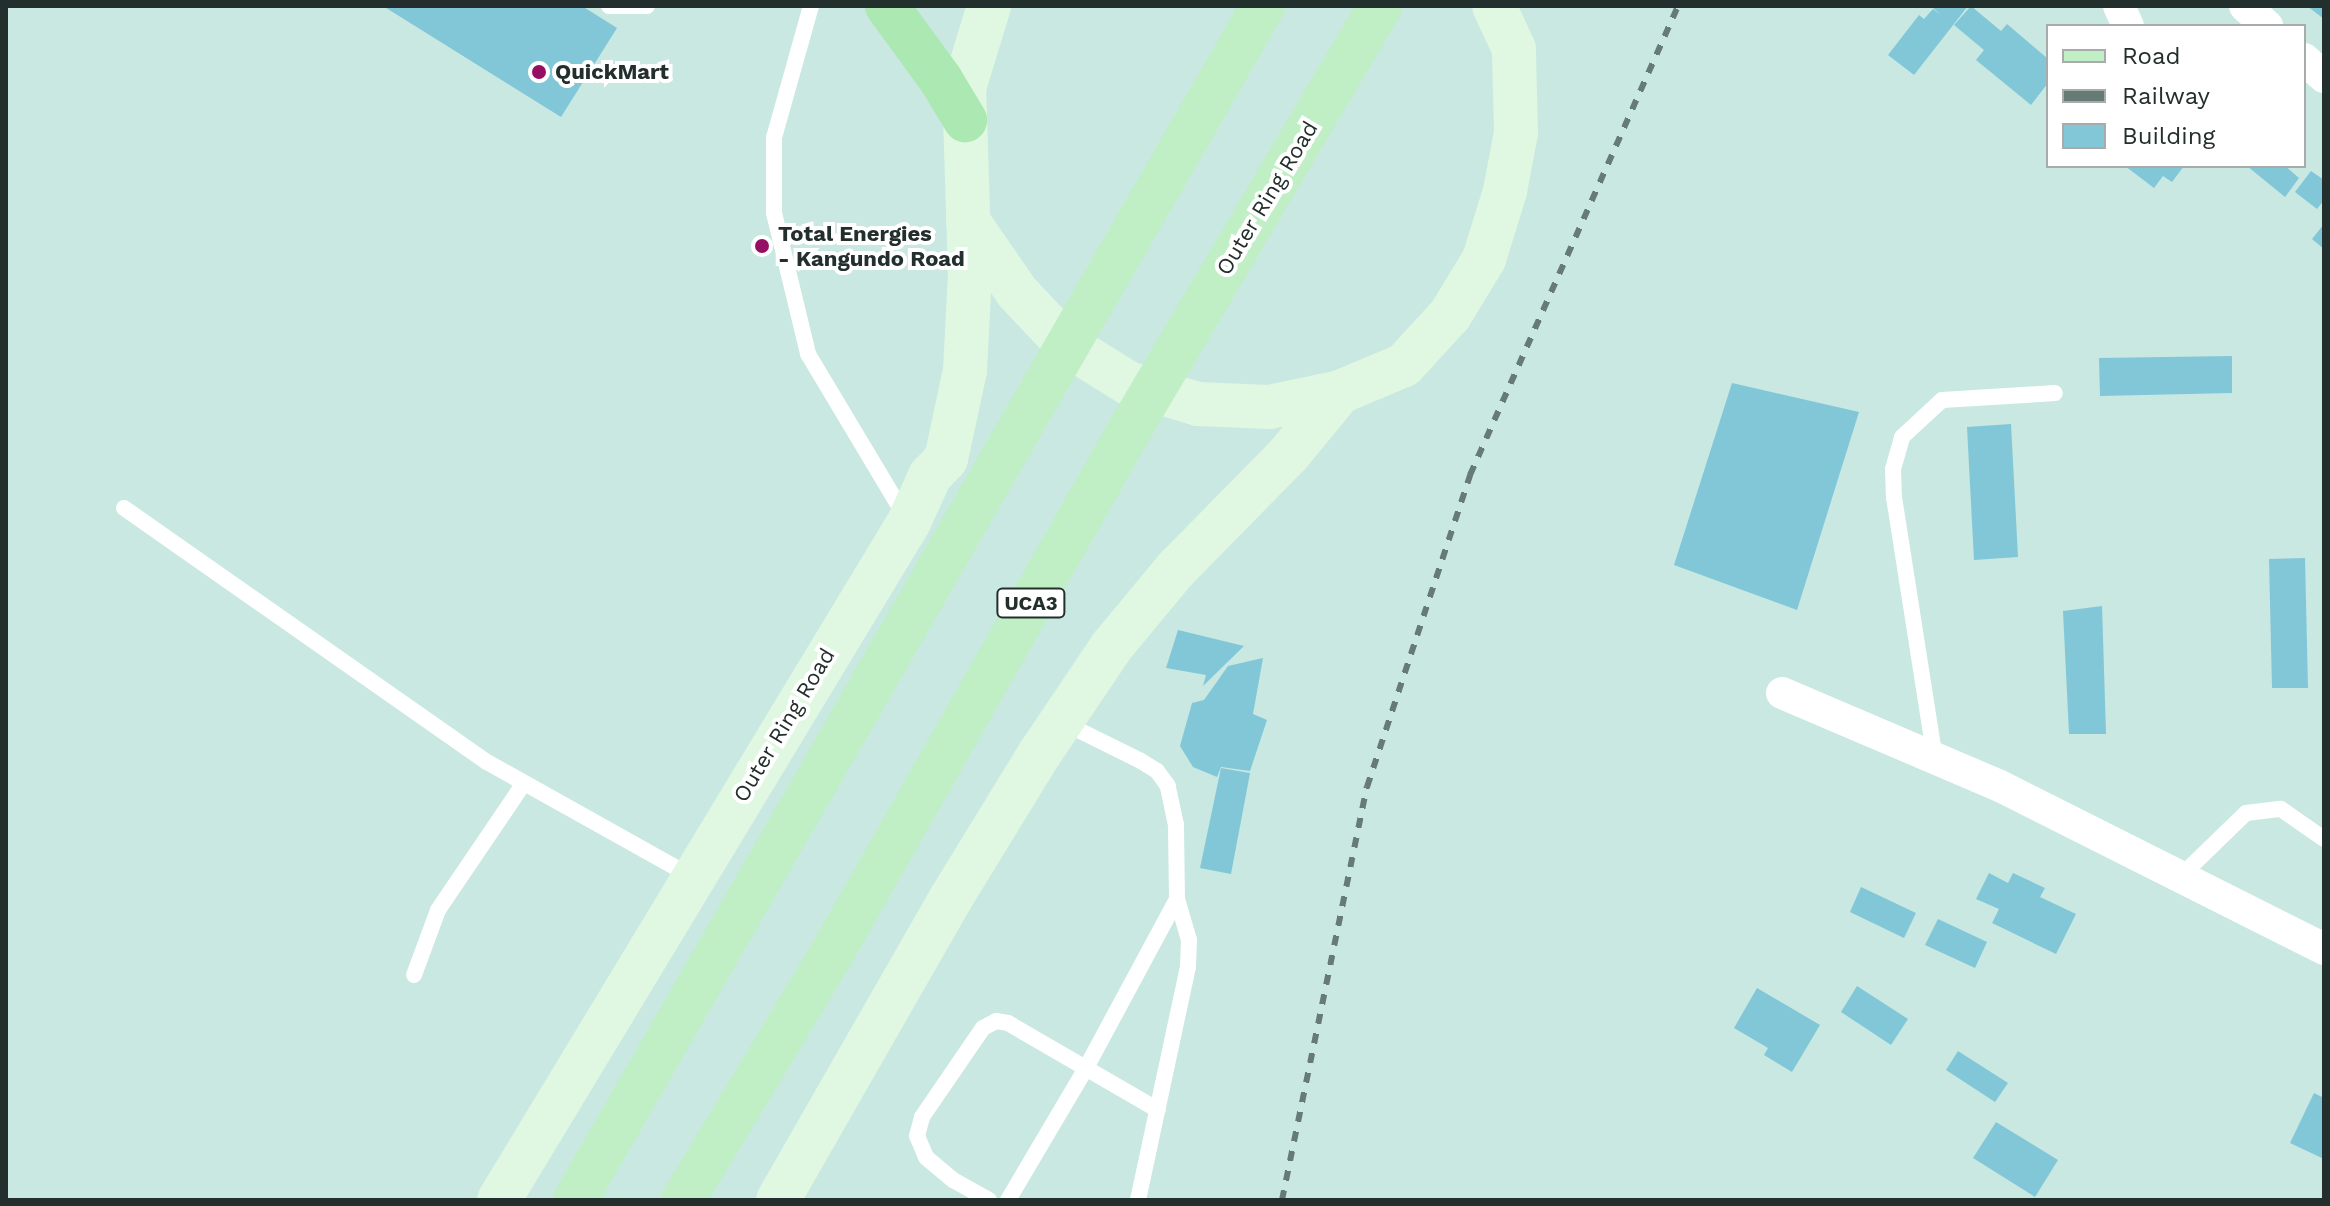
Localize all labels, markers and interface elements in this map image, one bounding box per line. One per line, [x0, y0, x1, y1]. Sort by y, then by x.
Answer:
legend [2046, 24, 2306, 168]
text: Road [2122, 42, 2181, 70]
place label: QuickMart [555, 59, 669, 85]
marker: QuickMart [530, 63, 548, 81]
text: Railway [2122, 82, 2210, 110]
street label: Outer Ring Road [1211, 116, 1323, 280]
text: Building [2122, 122, 2215, 150]
place label: Total Energies - Kangundo Road [778, 220, 965, 272]
marker: Total Energies - Kangundo Road [753, 237, 771, 255]
road number: UCA3 [995, 587, 1067, 619]
street label: Outer Ring Road [728, 643, 840, 807]

